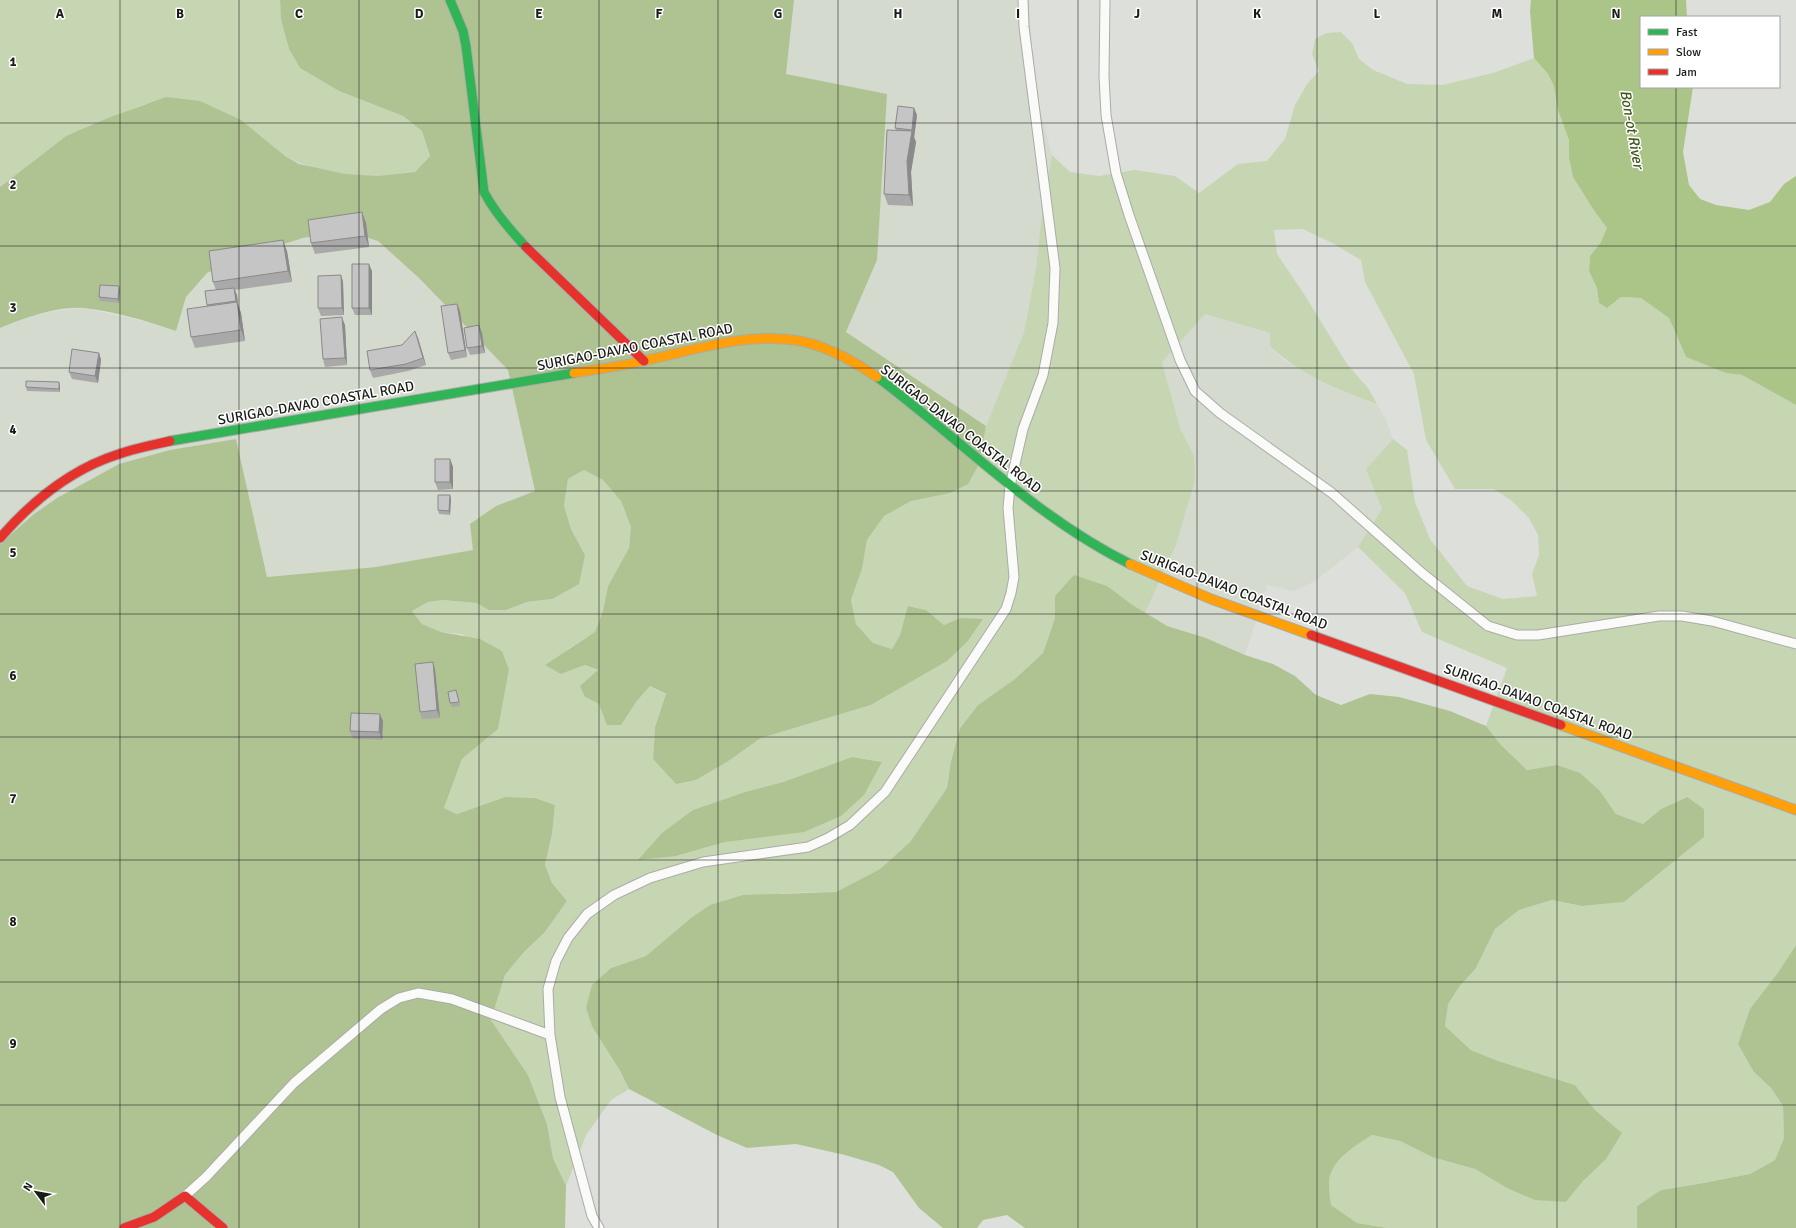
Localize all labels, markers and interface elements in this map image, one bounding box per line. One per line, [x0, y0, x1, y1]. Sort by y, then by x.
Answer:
text: A [56, 6, 65, 22]
text: B [176, 6, 184, 22]
text: C [295, 6, 303, 22]
text: D [415, 6, 424, 22]
text: E [535, 6, 543, 22]
text: F [656, 6, 663, 22]
text: G [774, 6, 782, 22]
text: H [894, 6, 902, 22]
text: I [1016, 6, 1020, 22]
text: J [1134, 6, 1140, 22]
text: K [1253, 6, 1261, 22]
text: L [1374, 6, 1381, 22]
text: M [1492, 6, 1503, 22]
text: N [1611, 6, 1621, 22]
legend [1640, 16, 1780, 88]
text: Fast [1676, 25, 1697, 40]
text: Slow [1676, 45, 1701, 60]
text: 1 [9, 54, 17, 70]
text: Jam [1676, 65, 1697, 80]
water label: Bon-ot River [1616, 88, 1648, 172]
text: 2 [9, 177, 17, 193]
text: 3 [9, 300, 17, 316]
street label: SURIGAO-DAVAO COASTAL ROAD [536, 320, 734, 374]
street label: SURIGAO-DAVAO COASTAL ROAD [877, 361, 1045, 497]
street label: SURIGAO-DAVAO COASTAL ROAD [217, 377, 415, 429]
text: 4 [9, 422, 17, 438]
text: 5 [9, 545, 17, 561]
street label: SURIGAO-DAVAO COASTAL ROAD [1138, 546, 1330, 634]
street label: SURIGAO-DAVAO COASTAL ROAD [1442, 660, 1634, 744]
text: 6 [9, 668, 17, 684]
text: 7 [9, 791, 17, 807]
text: 8 [9, 914, 17, 930]
text: 9 [9, 1036, 17, 1052]
north arrow [16, 1172, 56, 1212]
text: N [20, 1180, 35, 1194]

